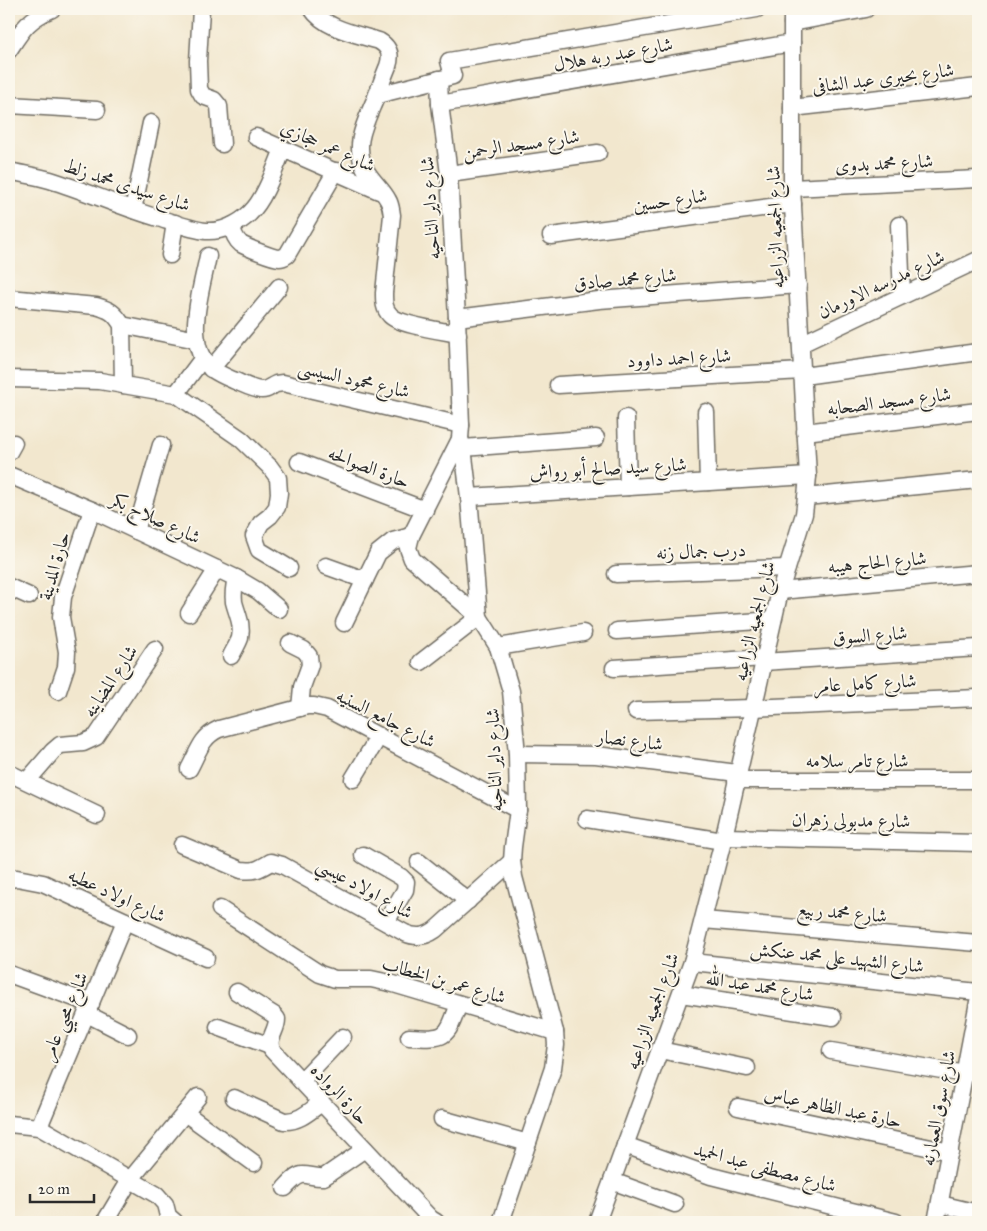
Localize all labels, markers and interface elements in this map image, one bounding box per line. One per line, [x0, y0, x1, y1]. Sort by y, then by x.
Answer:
street label: شارع عبد ربه هلال [551, 32, 675, 80]
street label: شارع بحيرى عبد الشافى [811, 58, 956, 102]
street label: شارع عمر حجازي [276, 115, 379, 181]
street label: شارع مسجد الرحمن [461, 124, 581, 168]
street label: شارع محمد بدوى [834, 149, 934, 181]
street label: شارع سيدى محمد زلط [59, 154, 193, 220]
street label: شارع داير الناحيه [415, 155, 449, 260]
street label: شارع الجمعيه الزراعيه [761, 165, 793, 289]
street label: شارع حسين [631, 183, 709, 221]
street label: شارع مدرسه الاورمان [814, 245, 950, 327]
street label: شارع محمد صادق [573, 263, 678, 299]
street label: شارع احمد داوود [626, 344, 732, 376]
street label: شارع محمود السيسى [295, 355, 412, 407]
street label: شارع مسجد الصحابه [826, 382, 953, 424]
street label: حارة الصوالحه [325, 441, 413, 494]
street label: شارع سيد صالح أبو رواش [529, 451, 687, 489]
street label: شارع صلاح بكر [103, 486, 204, 554]
street label: حارة المدينة [33, 529, 75, 603]
street label: درب جمال زنه [656, 538, 746, 564]
street label: شارع الحاج هيبه [827, 546, 928, 584]
street label: شارع الجمعيه الزراعيه [728, 559, 784, 684]
street label: شارع السوق [832, 621, 908, 653]
street label: شارع المضاينه [78, 641, 146, 724]
street label: شارع كامل عامر [813, 669, 917, 701]
street label: شارع جامع السنيه [330, 683, 440, 758]
street label: شارع داير الناحيه [481, 708, 511, 812]
street label: شارع نصار [593, 724, 664, 759]
street label: شارع تامر سلامه [805, 749, 909, 776]
street label: شارع مدبولى زهران [791, 807, 911, 837]
street label: شارع اولاد عيسي [310, 852, 417, 929]
street label: شارع اولاد عطيه [63, 862, 169, 931]
street label: شارع محمد ربيع [795, 897, 888, 933]
street label: شارع الشهيد على محمد عنكش [749, 936, 925, 982]
street label: شارع الجمعيه الزراعيه [620, 949, 688, 1074]
street label: شارع عمر بن الخطاب [378, 951, 509, 1013]
street label: شارع محمد عبد الله [704, 963, 816, 1010]
street label: شارع محيي عامر [35, 968, 99, 1066]
street label: شارع سوق العمارنه [915, 1048, 964, 1169]
street label: حارة الرواده [306, 1059, 374, 1129]
street label: حارة عبد الظاهر عباس [762, 1081, 904, 1134]
street label: شارع مصطفى عبد الحميد [690, 1137, 839, 1201]
scale bar [30, 1171, 94, 1203]
text: 20 m [38, 1180, 70, 1198]

